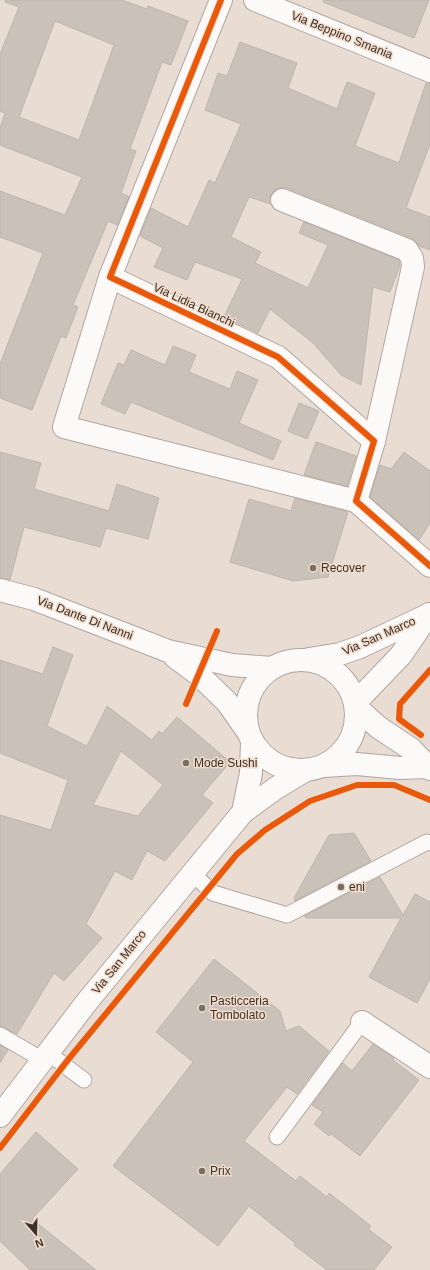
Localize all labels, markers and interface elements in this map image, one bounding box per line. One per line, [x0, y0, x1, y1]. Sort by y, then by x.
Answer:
street label: Via Beppino Smania [289, 8, 395, 62]
street label: Via Lidia Bianchi [151, 280, 237, 330]
place label: Recover [321, 561, 366, 575]
marker: Recover [308, 563, 318, 573]
street label: Via Dante Di Nanni [35, 593, 135, 643]
street label: Via San Marco [340, 614, 418, 658]
place label: Mode Sushi [194, 756, 257, 770]
marker: Mode Sushi [181, 758, 191, 768]
place label: eni [349, 880, 365, 894]
marker: eni [336, 882, 346, 892]
street label: Via San Marco [89, 927, 149, 997]
place label: Pasticceria Tombolato [210, 994, 269, 1022]
marker: Pasticceria Tombolato [197, 1003, 207, 1013]
place label: Prix [210, 1164, 231, 1178]
marker: Prix [197, 1166, 207, 1176]
north arrow [16, 1214, 56, 1254]
text: N [34, 1236, 45, 1250]

